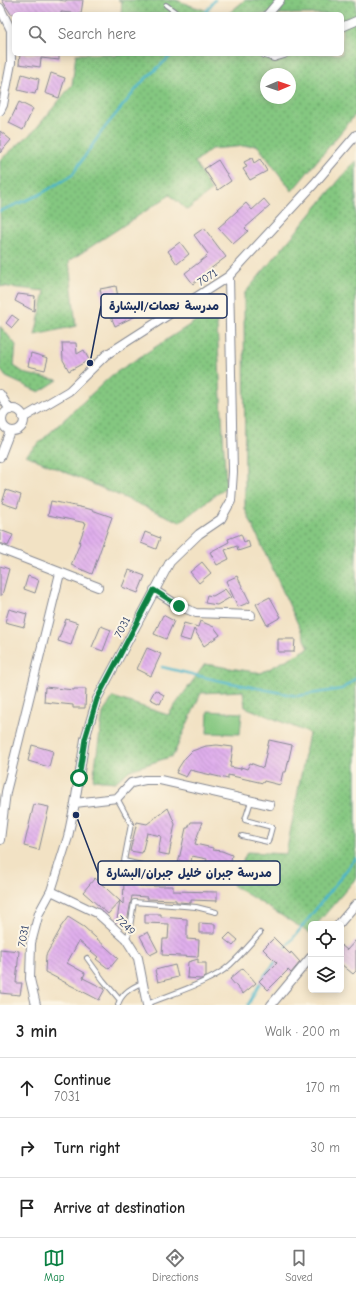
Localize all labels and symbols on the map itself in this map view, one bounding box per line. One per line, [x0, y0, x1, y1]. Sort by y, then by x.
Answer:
north arrow [260, 68, 296, 104]
street label: 7071 [195, 266, 220, 289]
callout: مدرسة نعمات/البشارة [101, 294, 227, 318]
text: مدرسة نعمات/البشارة [109, 299, 219, 313]
route end [170, 597, 188, 615]
street label: 7031 [112, 615, 133, 640]
route start [70, 769, 88, 787]
callout: مدرسة جبران خليل جبران/البشارة [98, 861, 280, 885]
text: مدرسة جبران خليل جبران/البشارة [106, 866, 272, 880]
street label: 7249 [113, 913, 138, 938]
street label: 7031 [15, 924, 32, 948]

